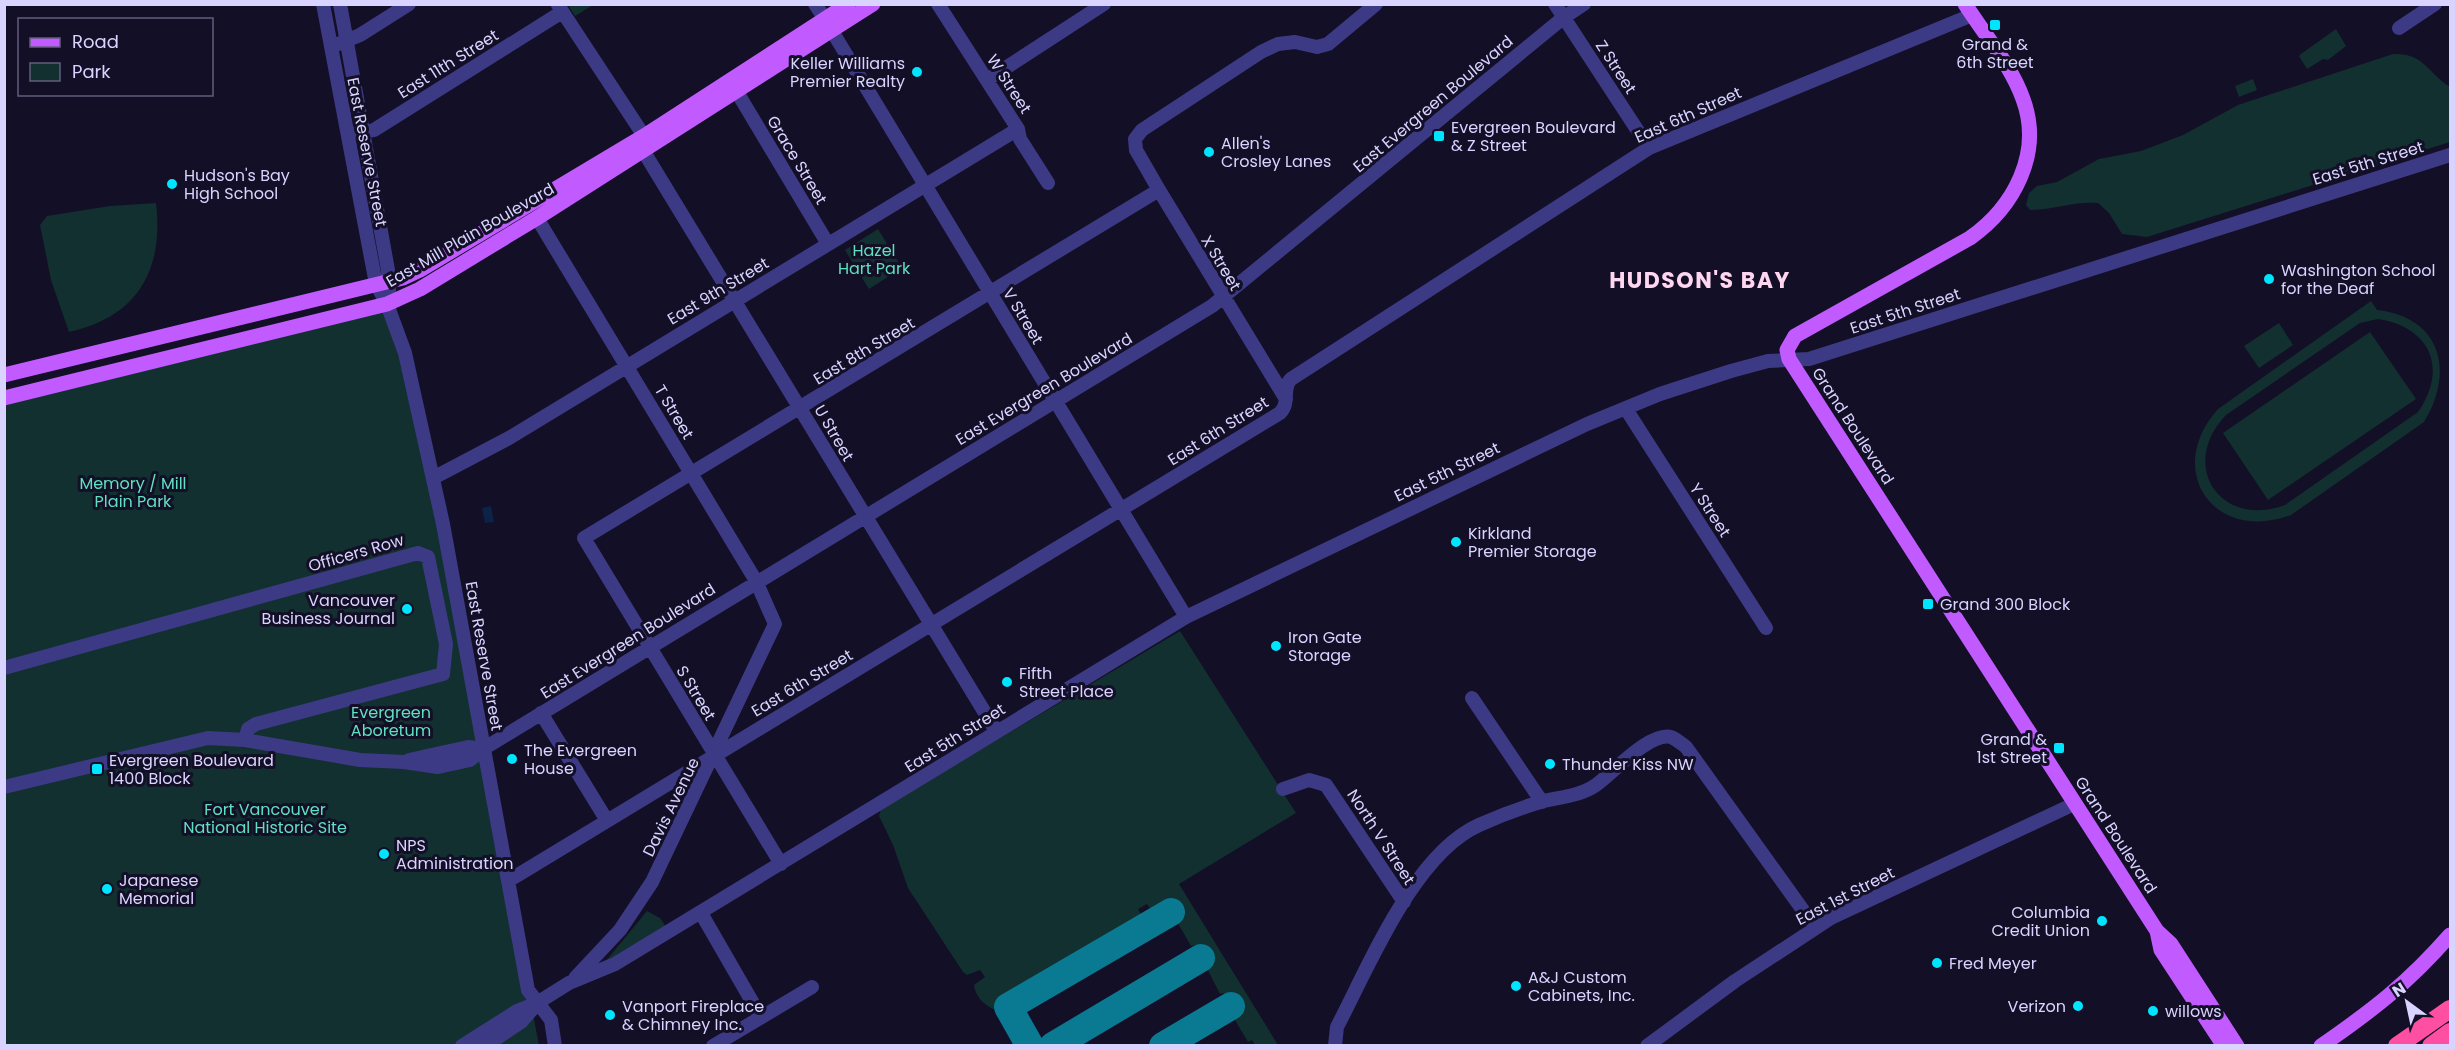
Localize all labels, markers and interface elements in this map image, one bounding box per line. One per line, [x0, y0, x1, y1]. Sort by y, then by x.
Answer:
legend [18, 18, 213, 96]
marker: Grand & 6th Street [1988, 18, 2002, 32]
street label: East 11th Street [393, 24, 503, 104]
text: Road [72, 29, 119, 54]
street label: East Evergreen Boulevard [1348, 30, 1518, 178]
place label: Grand & 6th Street [1956, 33, 2034, 74]
street label: Z Street [1590, 36, 1642, 98]
street label: W Street [981, 50, 1037, 118]
place label: Keller Williams Premier Realty [790, 52, 905, 93]
text: Park [72, 59, 111, 84]
marker: Keller Williams Premier Realty [910, 65, 924, 79]
street label: East Reserve Street [341, 76, 393, 229]
street label: East 6th Street [1631, 81, 1745, 149]
street label: Grace Street [761, 111, 833, 209]
place label: Evergreen Boulevard & Z Street [1451, 116, 1616, 157]
marker: Evergreen Boulevard & Z Street [1432, 129, 1446, 143]
place label: Allen's Crosley Lanes [1221, 132, 1331, 173]
street label: East 5th Street [2310, 135, 2426, 191]
marker: Allen's Crosley Lanes [1202, 145, 1216, 159]
place label: Hudson's Bay High School [184, 164, 290, 205]
marker: Hudson's Bay High School [165, 177, 179, 191]
street label: East Mill Plain Boulevard [382, 177, 558, 293]
street label: X Street [1195, 231, 1247, 295]
park label: Hazel Hart Park [838, 239, 911, 280]
street label: East 9th Street [663, 252, 773, 330]
place label: Washington School for the Deaf [2281, 259, 2435, 300]
district label: HUDSON'S BAY [1609, 265, 1791, 296]
marker: Washington School for the Deaf [2262, 272, 2276, 286]
street label: East 5th Street [1847, 282, 1963, 340]
street label: V Street [997, 284, 1049, 349]
street label: East 8th Street [809, 312, 919, 390]
street label: East Evergreen Boulevard [951, 327, 1137, 451]
street label: Grand Boulevard [1807, 363, 1899, 489]
street label: T Street [649, 380, 699, 444]
street label: East 6th Street [1163, 391, 1273, 471]
street label: U Street [809, 400, 860, 466]
street label: East 5th Street [1390, 436, 1504, 507]
park label: Memory / Mill Plain Park [79, 472, 187, 513]
street label: Y Street [1684, 478, 1736, 542]
place label: Kirkland Premier Storage [1468, 522, 1597, 563]
street label: Officers Row [306, 528, 406, 578]
marker: Kirkland Premier Storage [1449, 535, 1463, 549]
street label: East Evergreen Boulevard [536, 578, 720, 704]
street label: East Reserve Street [460, 579, 508, 733]
place label: Vancouver Business Journal [262, 589, 395, 630]
place label: Grand 300 Block [1940, 593, 2071, 616]
marker: Grand 300 Block [1921, 597, 1935, 611]
marker: Vancouver Business Journal [400, 602, 414, 616]
place label: Iron Gate Storage [1288, 626, 1362, 667]
marker: Iron Gate Storage [1269, 639, 1283, 653]
street label: East 6th Street [747, 643, 857, 722]
street label: S Street [671, 661, 722, 725]
place label: Fifth Street Place [1019, 662, 1114, 703]
marker: Fifth Street Place [1000, 675, 1014, 689]
street label: East 5th Street [900, 698, 1010, 778]
park label: Evergreen Aboretum [351, 701, 431, 742]
place label: Grand & 1st Street [1977, 728, 2047, 769]
place label: The Evergreen House [524, 739, 637, 780]
marker: Grand & 1st Street [2052, 741, 2066, 755]
place label: Evergreen Boulevard 1400 Block [109, 749, 274, 790]
marker: The Evergreen House [505, 752, 519, 766]
street label: Davis Avenue [637, 753, 705, 860]
place label: Thunder Kiss NW [1562, 753, 1694, 776]
marker: Thunder Kiss NW [1543, 757, 1557, 771]
marker: Evergreen Boulevard 1400 Block [90, 762, 104, 776]
street label: Grand Boulevard [2070, 772, 2162, 898]
street label: North V Street [1341, 785, 1421, 889]
park label: Fort Vancouver National Historic Site [183, 798, 347, 839]
place label: NPS Administration [396, 834, 513, 875]
marker: NPS Administration [377, 847, 391, 861]
street label: East 1st Street [1792, 861, 1898, 931]
place label: Japanese Memorial [119, 869, 198, 910]
marker: Japanese Memorial [100, 882, 114, 896]
place label: Columbia Credit Union [1991, 901, 2090, 942]
marker: Columbia Credit Union [2095, 914, 2109, 928]
place label: Fred Meyer [1949, 952, 2037, 975]
marker: Fred Meyer [1930, 956, 1944, 970]
place label: A&J Custom Cabinets, Inc. [1528, 966, 1635, 1007]
north arrow [2377, 972, 2437, 1032]
text: N [2388, 977, 2410, 1003]
marker: A&J Custom Cabinets, Inc. [1509, 979, 1523, 993]
place label: Vanport Fireplace & Chimney Inc. [622, 995, 764, 1036]
place label: Verizon [2008, 995, 2066, 1018]
marker: Verizon [2071, 999, 2085, 1013]
place label: willows [2165, 1000, 2222, 1023]
marker: willows [2146, 1004, 2160, 1018]
marker: Vanport Fireplace & Chimney Inc. [603, 1008, 617, 1022]

